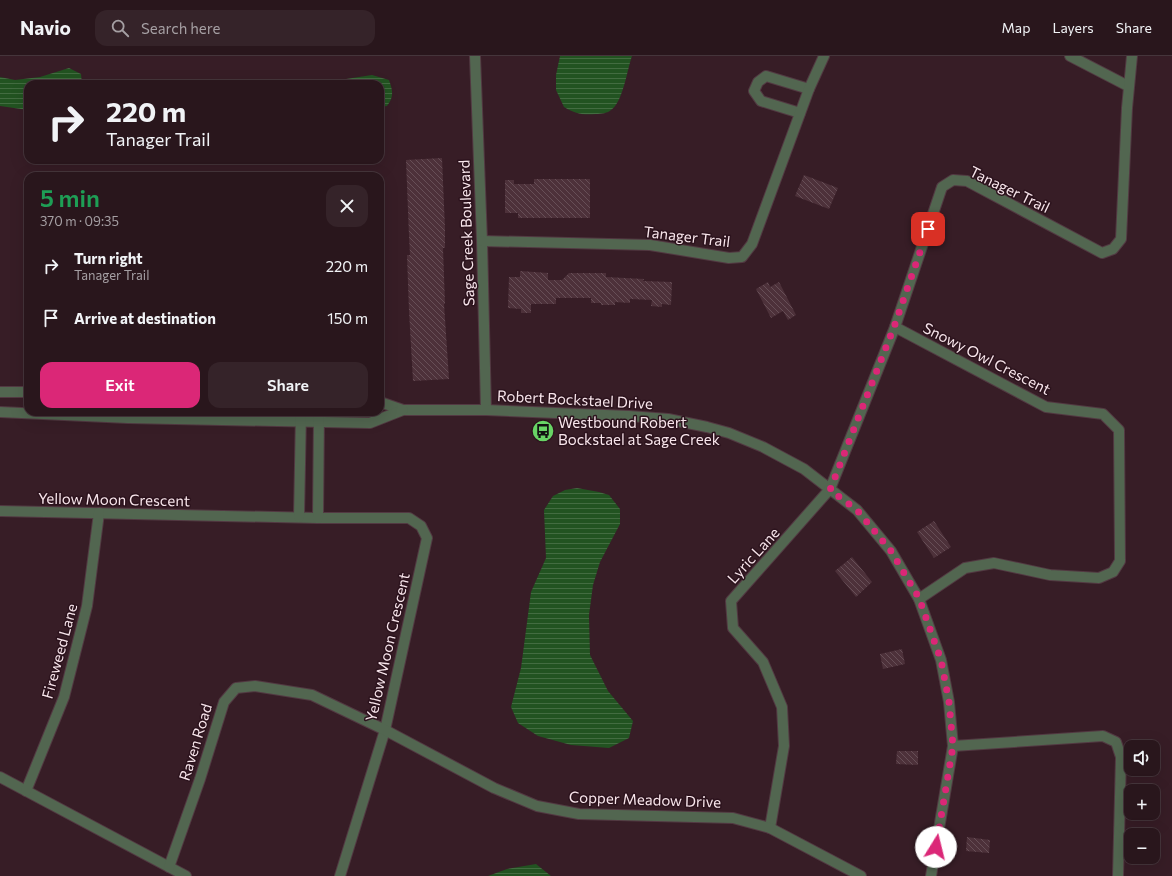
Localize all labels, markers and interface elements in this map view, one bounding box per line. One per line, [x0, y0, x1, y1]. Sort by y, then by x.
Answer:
search box [95, 10, 375, 46]
text: Navio [20, 16, 71, 39]
icon: search [109, 17, 131, 39]
text: Search here [141, 19, 220, 37]
text: Map [1002, 19, 1030, 36]
text: Layers [1052, 19, 1094, 36]
text: Share [1116, 19, 1152, 36]
text: 220 m [106, 94, 186, 128]
icon: right [40, 96, 92, 148]
text: Tanager Trail [106, 128, 211, 150]
street label: Sage Creek Boulevard [454, 159, 478, 307]
street label: Tanager Trail [967, 162, 1053, 216]
text: 5 min [40, 183, 100, 212]
button: close [326, 185, 368, 227]
pin [911, 212, 945, 246]
text: 370 m · 09:35 [40, 213, 119, 229]
icon: arrive [917, 218, 939, 240]
street label: Tanager Trail [643, 222, 731, 250]
text: Turn right [74, 249, 143, 267]
icon: right [40, 255, 62, 277]
text: 220 m [326, 257, 368, 275]
text: Tanager Trail [74, 267, 149, 283]
icon: arrive [40, 307, 62, 329]
text: Arrive at destination [74, 309, 216, 327]
text: 150 m [327, 309, 368, 327]
street label: Snowy Owl Crescent [920, 318, 1054, 398]
button: Exit [40, 362, 200, 408]
button: Share [208, 362, 368, 408]
street label: Robert Bockstael Drive [497, 386, 654, 412]
place label: Westbound Robert Bockstael at Sage Creek [558, 413, 720, 448]
bus stop icon: Westbound Robert Bockstael at Sage Creek [530, 418, 556, 444]
street label: Yellow Moon Crescent [38, 489, 190, 509]
street label: Lyric Lane [723, 523, 783, 587]
street label: Yellow Moon Crescent [361, 571, 413, 723]
street label: Fireweed Lane [38, 601, 80, 701]
street label: Raven Road [175, 701, 215, 783]
map controls [1124, 740, 1160, 864]
button: sound [1124, 740, 1160, 776]
button: + [1124, 784, 1160, 820]
street label: Copper Meadow Drive [569, 787, 722, 811]
position arrow [915, 826, 957, 868]
button: − [1124, 828, 1160, 864]

